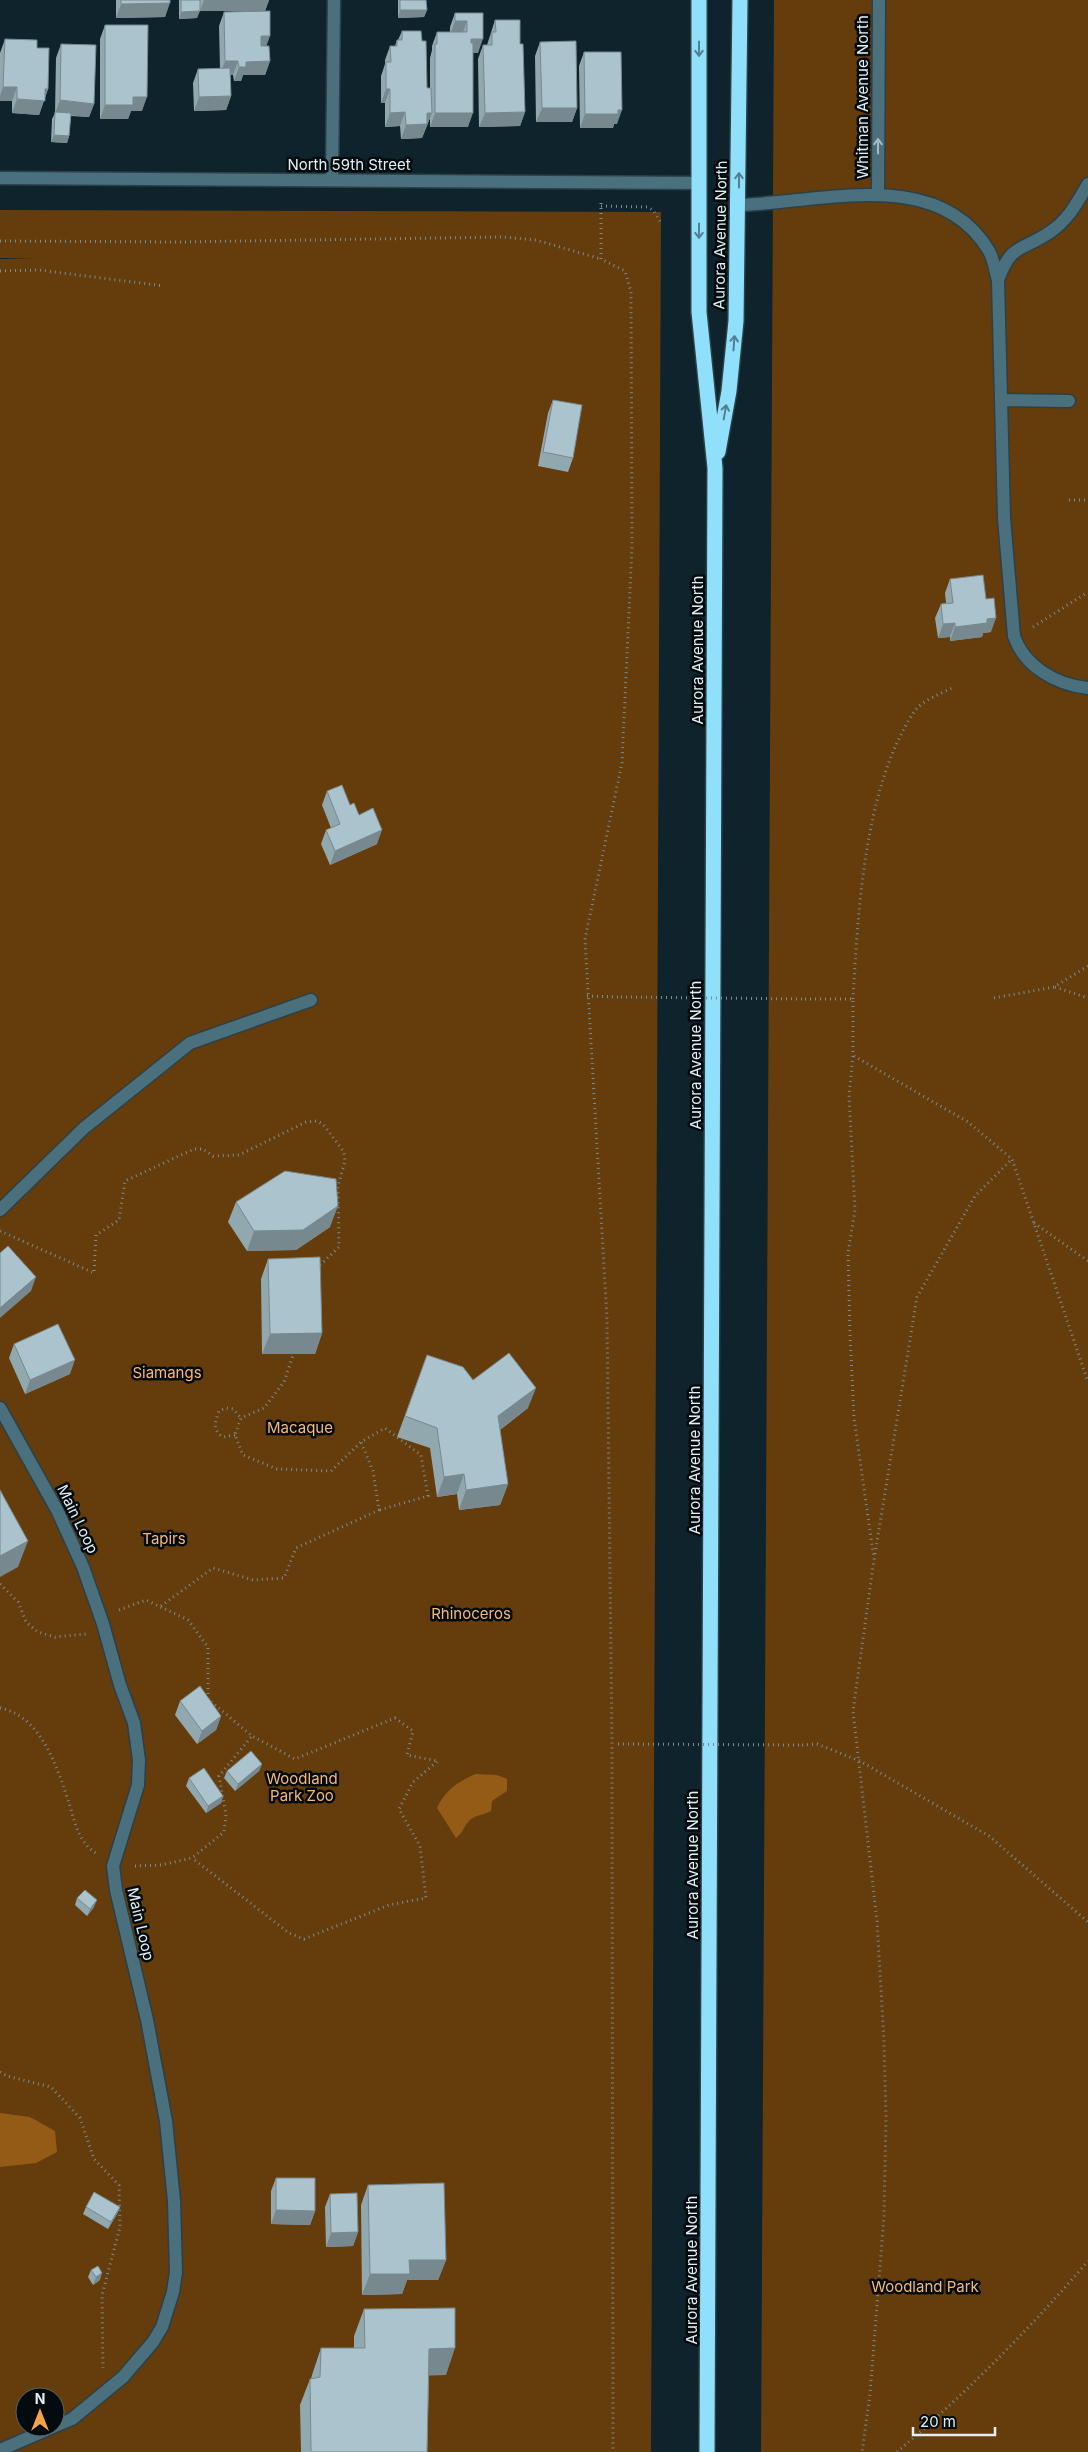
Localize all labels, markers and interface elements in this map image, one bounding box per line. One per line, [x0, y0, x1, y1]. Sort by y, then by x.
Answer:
street label: Whitman Avenue North [853, 15, 872, 179]
one-way arrow [694, 40, 704, 56]
one-way arrow [873, 138, 883, 154]
street label: North 59th Street [287, 155, 411, 174]
street label: Aurora Avenue North [709, 160, 731, 310]
one-way arrow [734, 173, 744, 189]
one-way arrow [694, 223, 704, 239]
one-way arrow [730, 335, 739, 351]
one-way arrow [720, 405, 730, 421]
street label: Aurora Avenue North [688, 576, 707, 724]
street label: Aurora Avenue North [686, 981, 705, 1129]
park label: Siamangs [132, 1363, 202, 1382]
street label: Aurora Avenue North [685, 1386, 704, 1534]
park label: Macaque [267, 1418, 333, 1437]
street label: Main Loop [53, 1481, 103, 1557]
park label: Tapirs [142, 1529, 186, 1548]
park label: Rhinoceros [431, 1604, 511, 1623]
park label: Woodland Park Zoo [266, 1769, 338, 1805]
street label: Aurora Avenue North [683, 1791, 702, 1939]
street label: Main Loop [123, 1886, 159, 1962]
street label: Aurora Avenue North [682, 2196, 701, 2344]
park label: Woodland Park [871, 2277, 980, 2296]
north arrow [15, 2387, 65, 2437]
text: N [35, 2390, 45, 2407]
scale bar [913, 2404, 996, 2436]
text: 20 m [920, 2412, 956, 2431]

